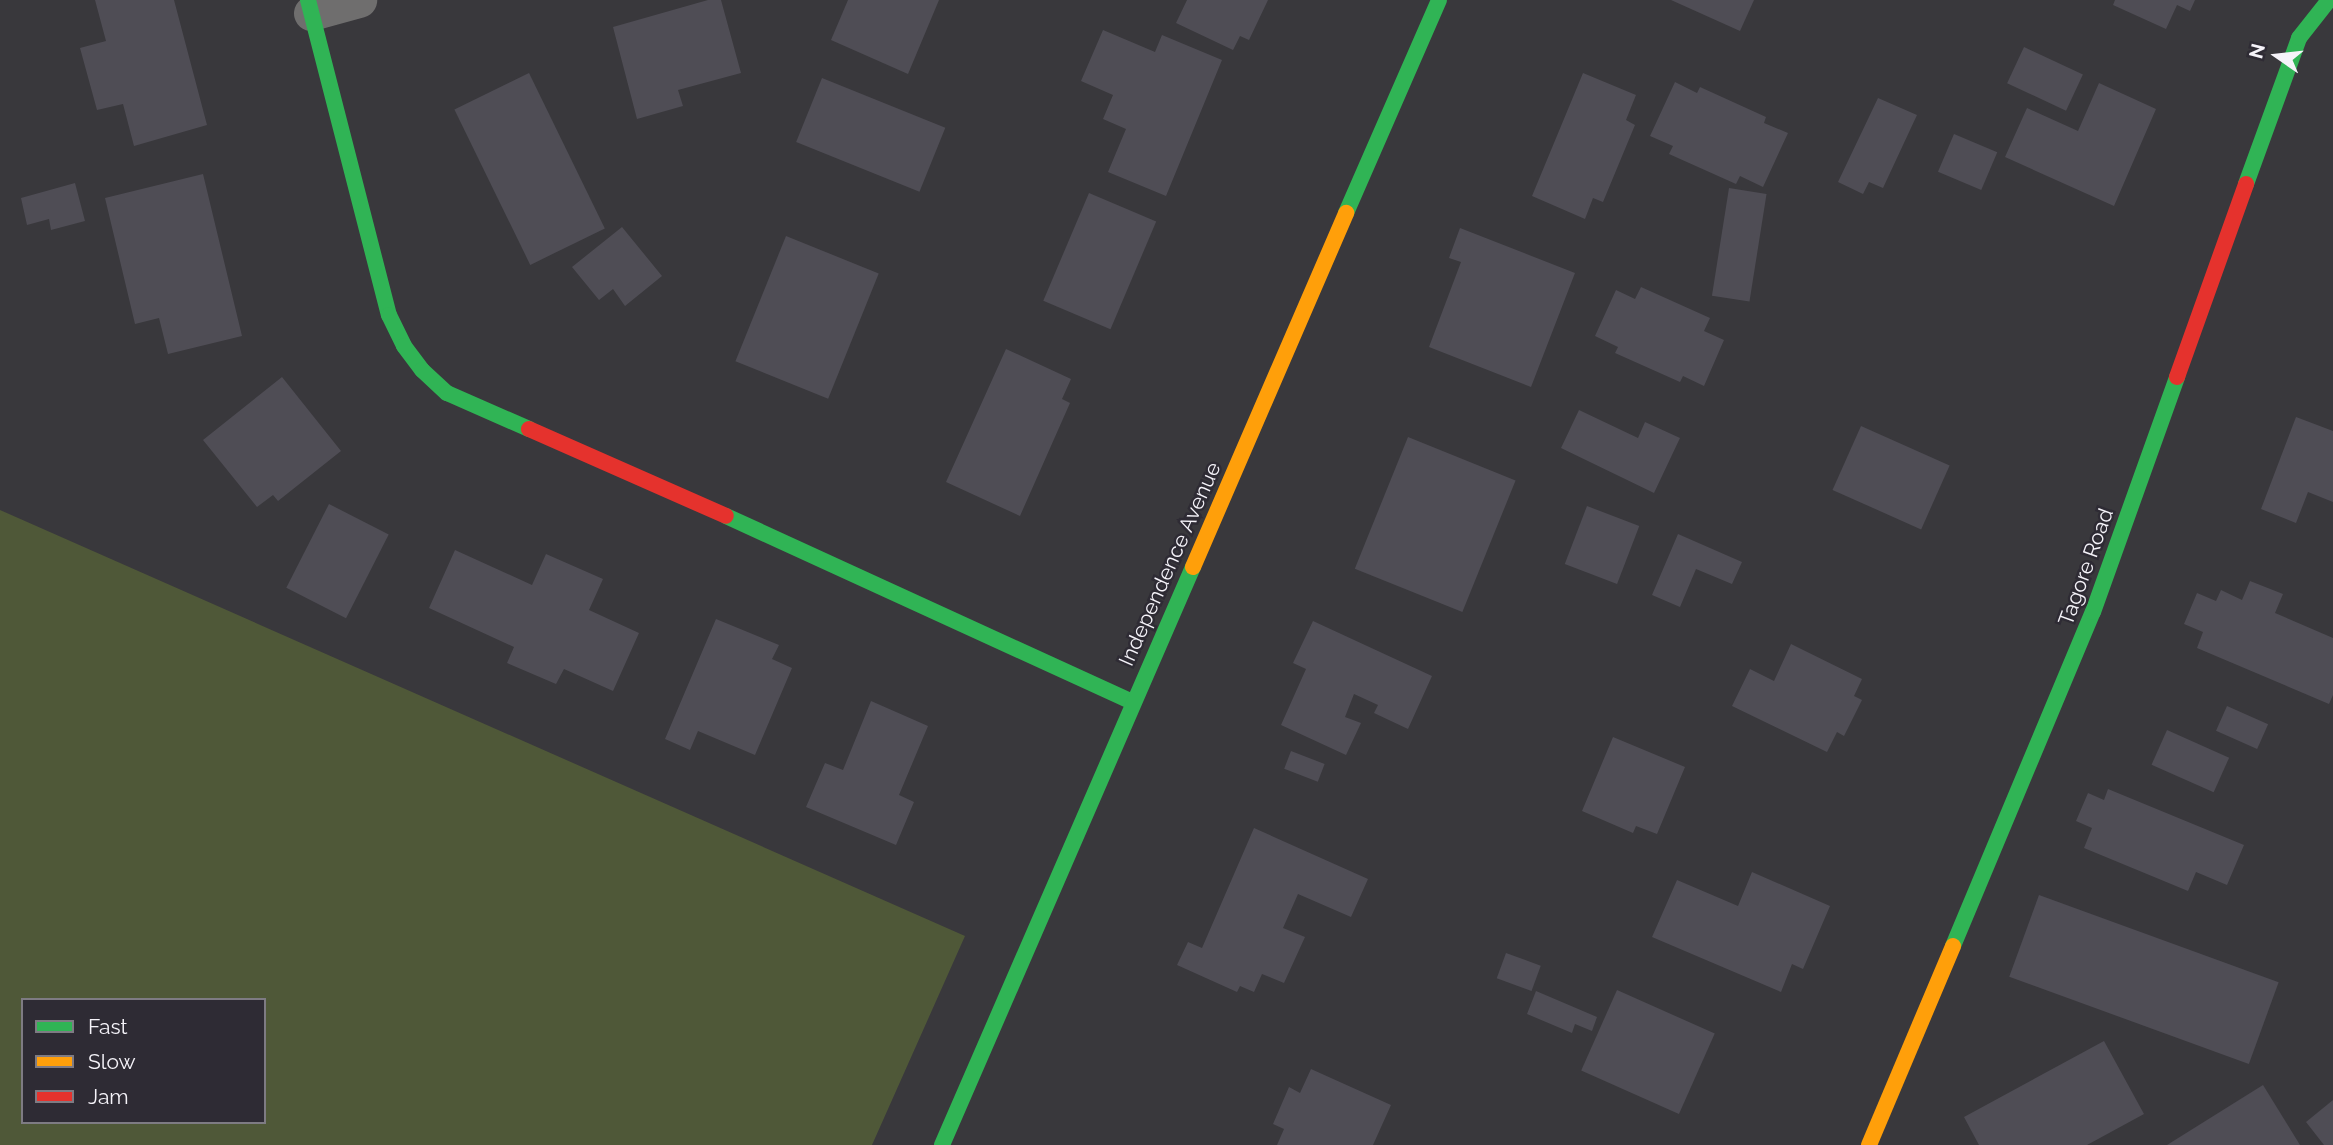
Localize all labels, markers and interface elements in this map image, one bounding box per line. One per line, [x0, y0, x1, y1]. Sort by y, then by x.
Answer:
north arrow [2242, 21, 2312, 91]
text: N [2244, 41, 2269, 61]
street label: Independence Avenue [1114, 458, 1226, 670]
street label: Tagore Road [2053, 505, 2119, 629]
legend [21, 998, 266, 1124]
text: Fast [88, 1014, 128, 1039]
text: Slow [88, 1049, 136, 1074]
text: Jam [88, 1084, 129, 1109]

